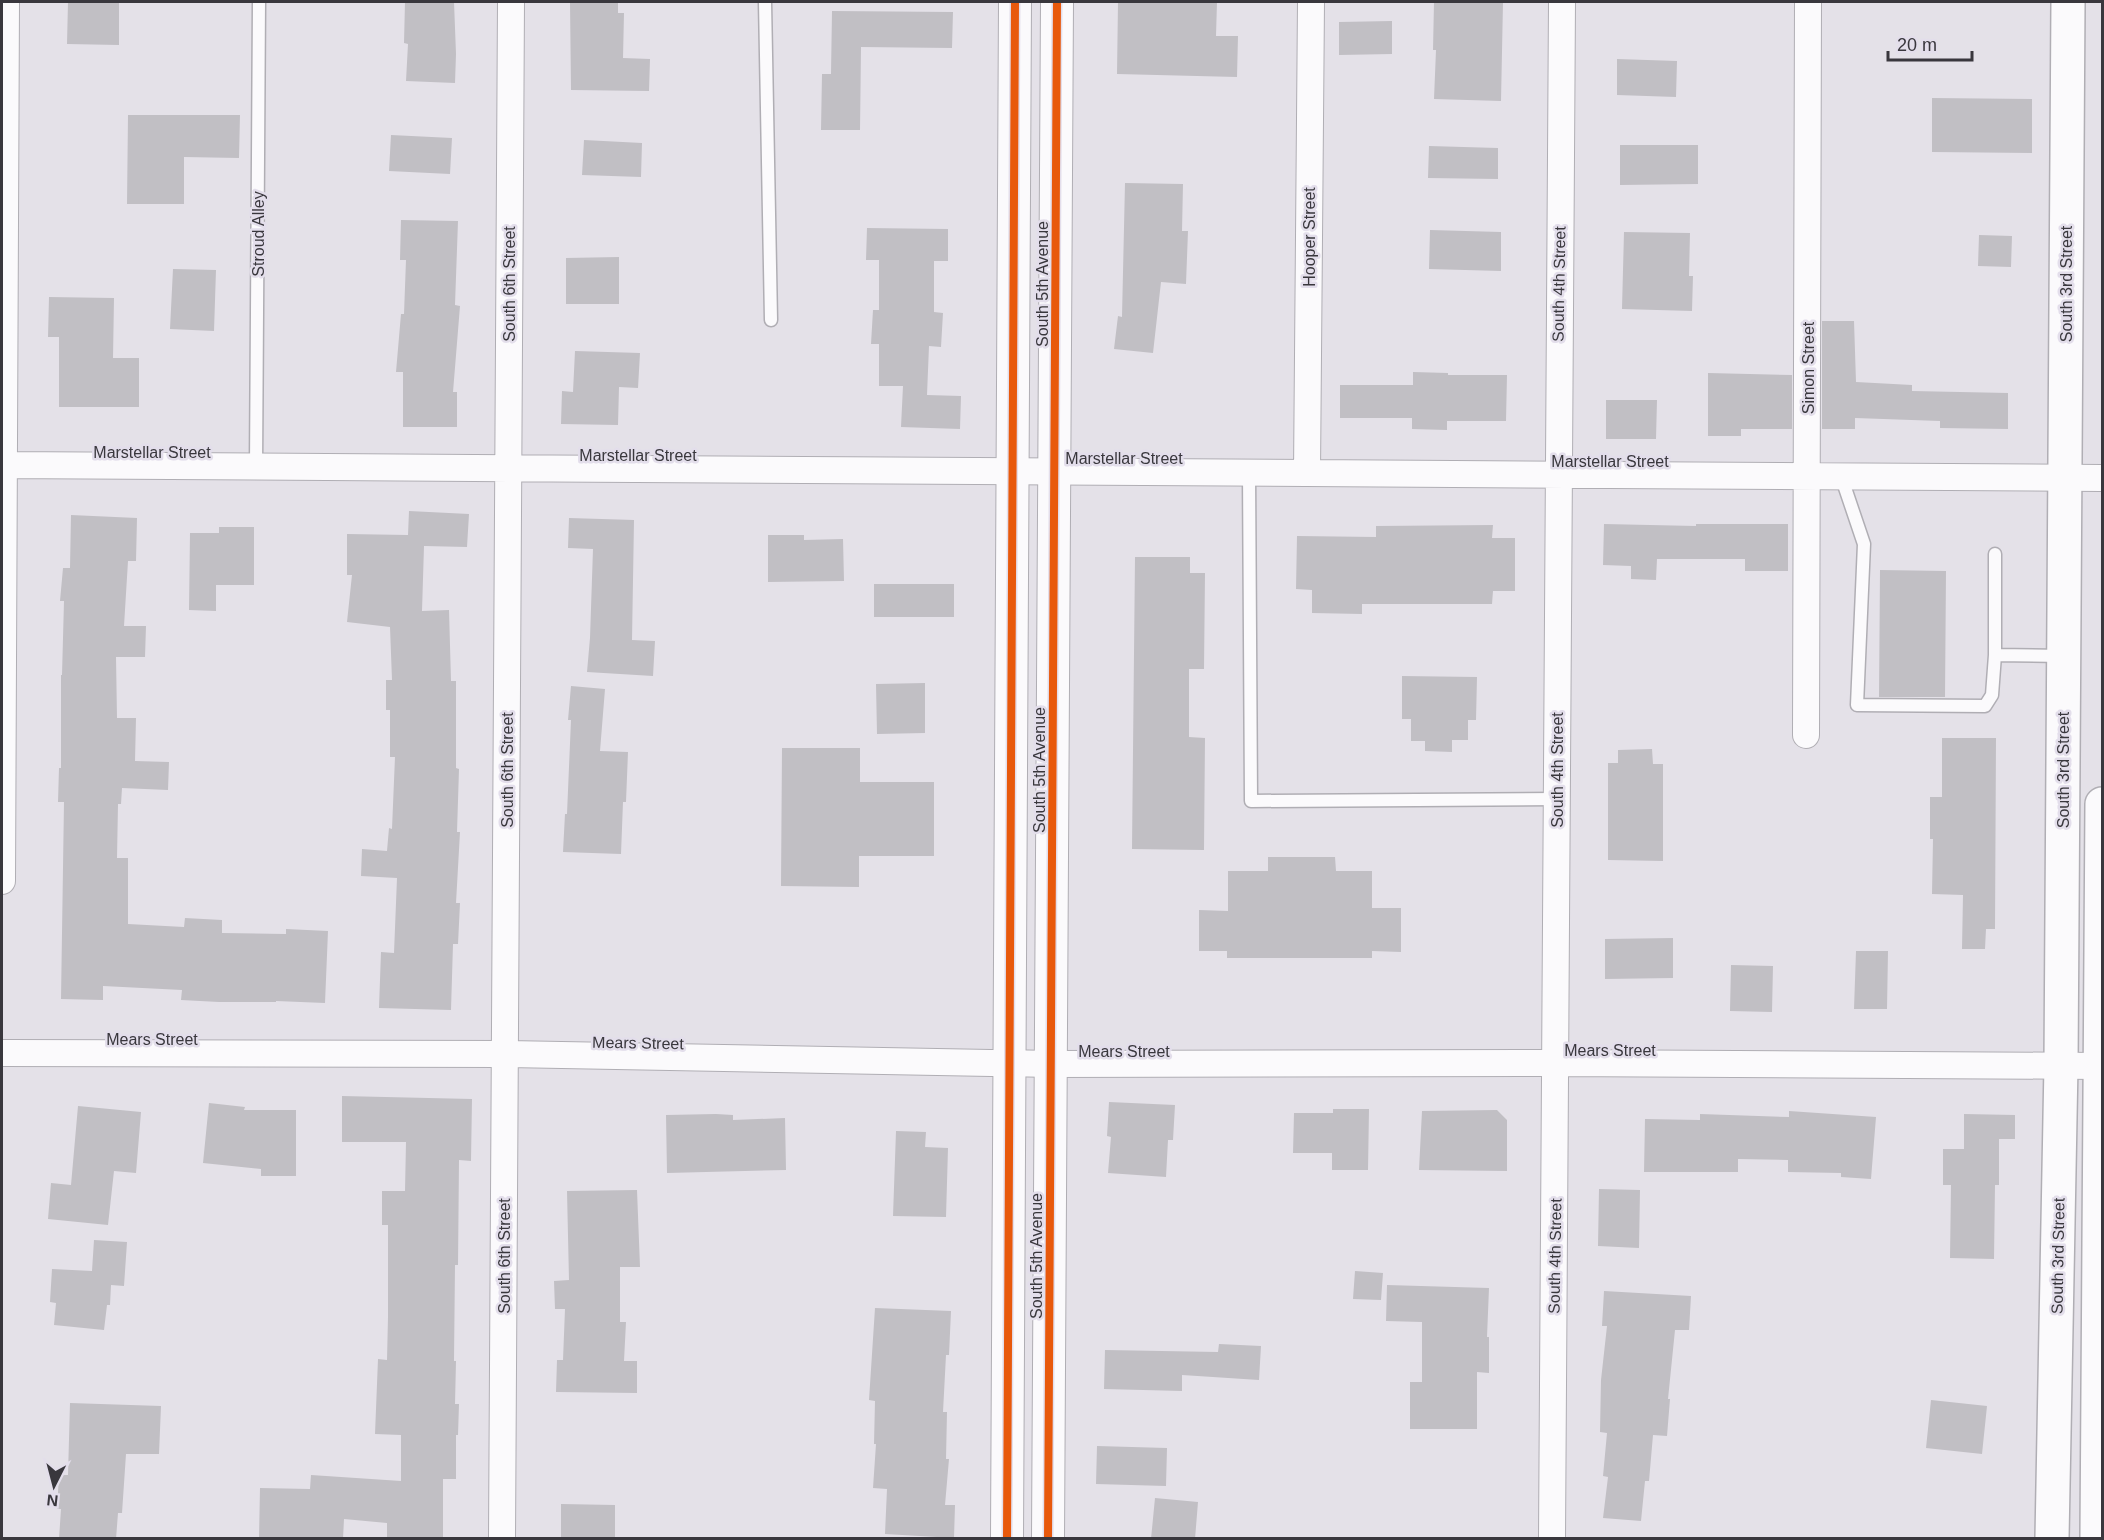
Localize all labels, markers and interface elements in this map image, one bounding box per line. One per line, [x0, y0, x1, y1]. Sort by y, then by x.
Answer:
scale bar [1888, 24, 1972, 62]
text: 20 m [1897, 35, 1937, 55]
street label: Hooper Street [1301, 187, 1318, 287]
street label: Stroud Alley [250, 191, 267, 277]
street label: South 5th Avenue [1034, 221, 1051, 347]
street label: South 4th Street [1549, 225, 1569, 342]
street label: South 3rd Street [2058, 225, 2075, 342]
street label: South 6th Street [501, 226, 518, 342]
street label: Simon Street [1800, 321, 1817, 414]
street label: Marstellar Street [93, 444, 211, 461]
street label: Marstellar Street [579, 447, 697, 464]
street label: Marstellar Street [1065, 450, 1183, 467]
street label: Marstellar Street [1551, 453, 1669, 470]
street label: South 5th Avenue [1031, 707, 1048, 833]
street label: South 3rd Street [2055, 711, 2072, 828]
street label: South 6th Street [499, 712, 516, 828]
street label: South 4th Street [1549, 712, 1566, 828]
street label: Mears Street [106, 1031, 198, 1048]
street label: Mears Street [592, 1034, 684, 1052]
street label: Mears Street [1564, 1042, 1656, 1059]
street label: Mears Street [1078, 1043, 1170, 1060]
street label: South 5th Avenue [1028, 1193, 1045, 1319]
street label: South 4th Street [1545, 1197, 1565, 1314]
street label: South 3rd Street [2048, 1197, 2068, 1314]
street label: South 6th Street [496, 1198, 513, 1314]
north arrow [24, 1456, 84, 1516]
text: N [46, 1491, 59, 1509]

